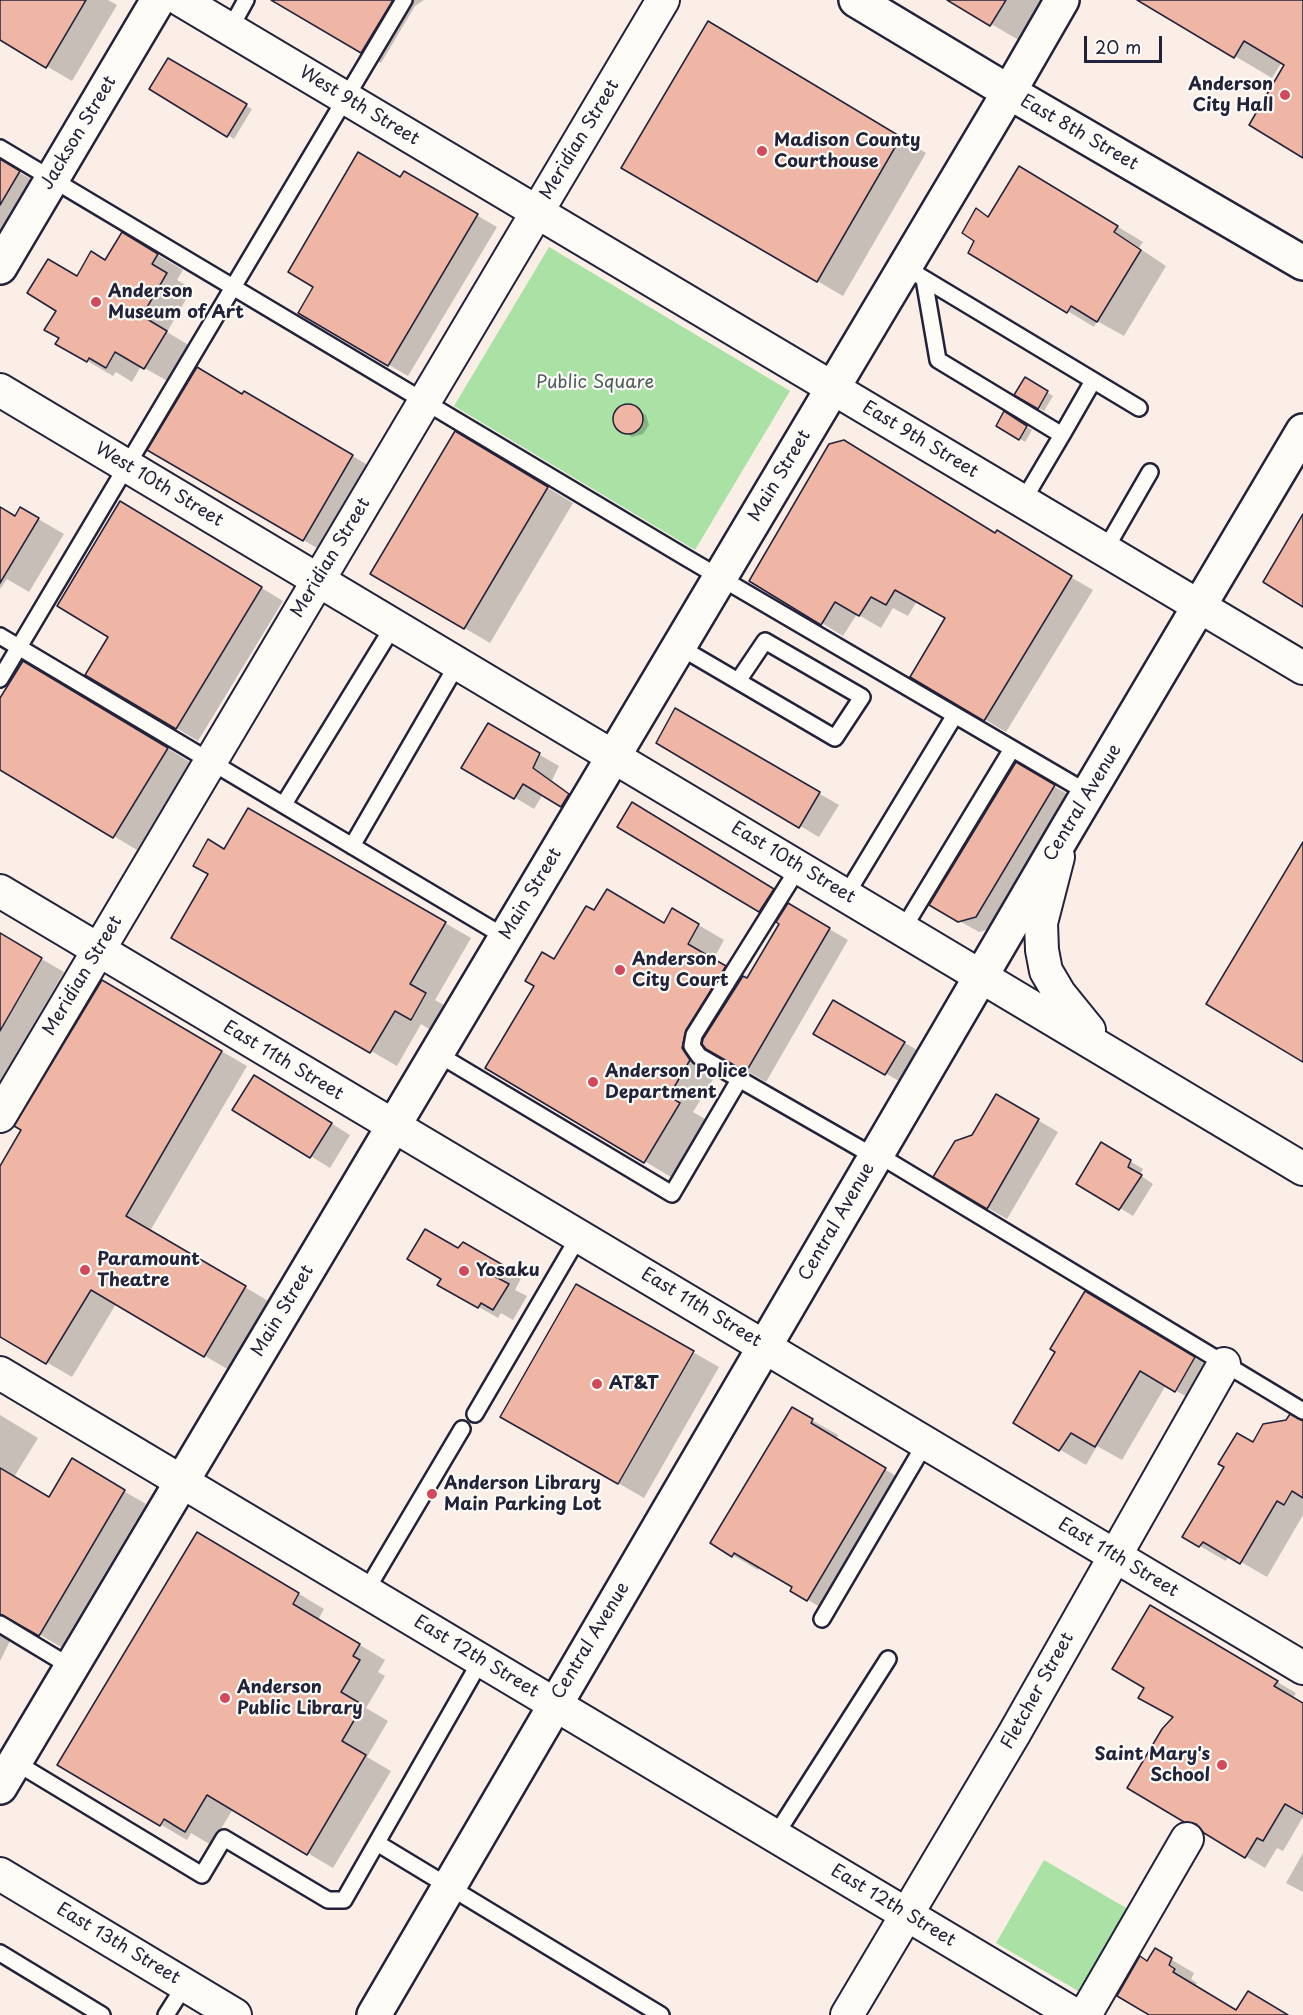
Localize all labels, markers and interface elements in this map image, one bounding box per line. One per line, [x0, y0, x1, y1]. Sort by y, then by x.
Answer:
scale bar [1087, 24, 1165, 62]
text: 20 m [1095, 33, 1141, 60]
street label: West 9th Street [295, 62, 423, 150]
street label: Jackson Street [37, 72, 121, 194]
place label: Anderson City Hall [1188, 74, 1273, 116]
street label: Meridian Street [536, 76, 624, 204]
marker: Anderson City Hall [1278, 88, 1292, 102]
street label: East 8th Street [1016, 91, 1142, 175]
place label: Madison County Courthouse [774, 130, 921, 172]
marker: Madison County Courthouse [755, 144, 769, 158]
place label: Anderson Museum of Art [108, 281, 244, 324]
marker: Anderson Museum of Art [89, 295, 103, 309]
park label: Public Square [536, 372, 654, 394]
street label: East 9th Street [858, 397, 982, 483]
street label: Main Street [744, 426, 816, 526]
street label: West 10th Street [91, 438, 227, 532]
street label: Meridian Street [287, 494, 375, 622]
street label: Central Avenue [1040, 741, 1126, 865]
street label: East 10th Street [727, 817, 859, 909]
street label: Main Street [495, 844, 567, 944]
street label: Meridian Street [39, 912, 127, 1040]
place label: Anderson City Court [632, 949, 729, 992]
marker: Anderson City Court [613, 963, 627, 977]
street label: East 11th Street [219, 1017, 347, 1105]
place label: Anderson Police Department [605, 1061, 748, 1104]
marker: Anderson Police Department [586, 1075, 600, 1089]
street label: Central Avenue [794, 1159, 880, 1285]
place label: Paramount Theatre [97, 1249, 200, 1292]
place label: Yosaku [476, 1260, 540, 1282]
street label: Main Street [247, 1261, 319, 1361]
marker: Paramount Theatre [78, 1263, 92, 1277]
marker: Yosaku [457, 1264, 471, 1278]
street label: East 11th Street [637, 1264, 765, 1352]
place label: AT&T [609, 1373, 659, 1395]
marker: AT&T [590, 1377, 604, 1391]
place label: Anderson Library Main Parking Lot [444, 1473, 602, 1516]
marker: Anderson Library Main Parking Lot [425, 1487, 439, 1501]
street label: East 11th Street [1054, 1514, 1182, 1602]
street label: Central Avenue [548, 1579, 634, 1703]
street label: East 12th Street [410, 1611, 542, 1703]
street label: Fletcher Street [997, 1629, 1079, 1753]
place label: Anderson Public Library [237, 1677, 363, 1720]
marker: Anderson Public Library [218, 1691, 232, 1705]
place label: Saint Mary's School [1095, 1744, 1210, 1786]
marker: Saint Mary's School [1215, 1758, 1229, 1772]
street label: East 12th Street [827, 1860, 959, 1952]
street label: East 13th Street [52, 1899, 184, 1989]

